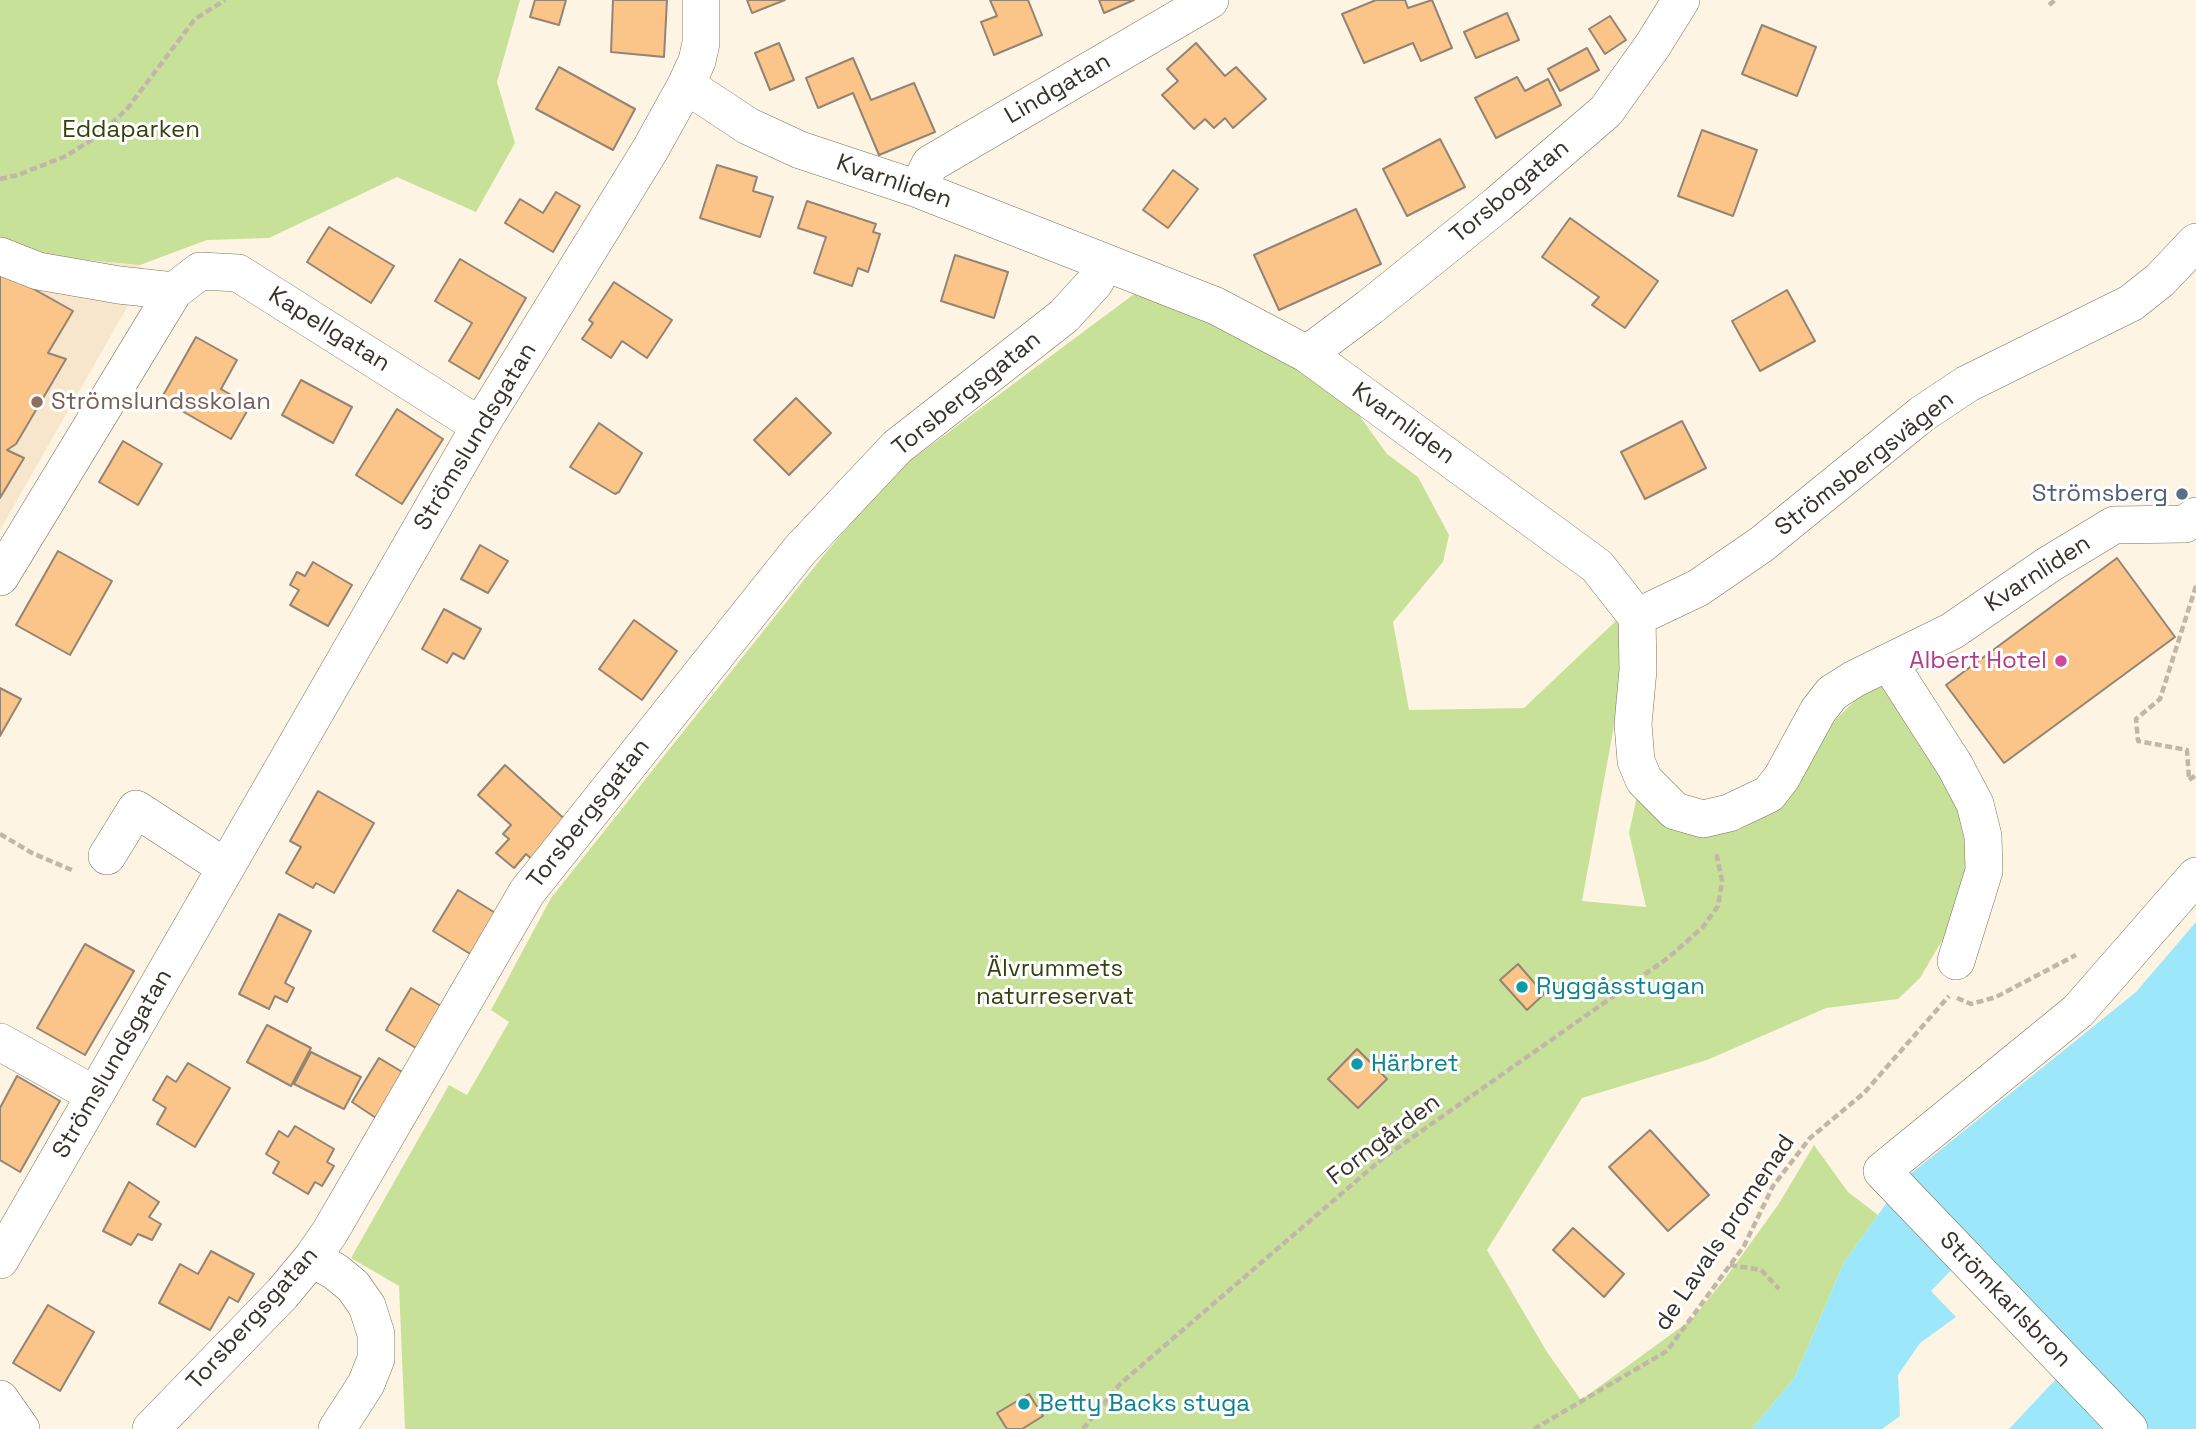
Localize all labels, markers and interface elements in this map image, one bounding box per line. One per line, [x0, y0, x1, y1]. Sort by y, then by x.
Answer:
street label: Lindgatan [1000, 47, 1116, 131]
park label: Eddaparken [62, 116, 200, 144]
street label: Torsbogatan [1445, 134, 1575, 250]
street label: Kvarnliden [832, 149, 956, 215]
street label: Kapellgatan [263, 281, 395, 379]
street label: Torsbergsgatan [887, 325, 1047, 463]
street label: Strömslundsgatan [409, 338, 543, 536]
street label: Kvarnliden [1346, 377, 1460, 471]
street label: Strömsbergsvägen [1770, 385, 1960, 543]
place label: Strömslundsskolan [51, 388, 271, 416]
marker: Strömslundsskolan [29, 394, 45, 410]
place label: Strömsberg [2032, 480, 2168, 508]
marker: Strömsberg [2174, 486, 2190, 502]
street label: Kvarnliden [1980, 529, 2096, 619]
place label: Albert Hotel [1909, 647, 2047, 675]
marker: Albert Hotel [2053, 653, 2069, 669]
street label: Torsbergsgatan [522, 733, 656, 895]
park label: Älvrummets naturreservat [976, 955, 1134, 1011]
street label: Strömslundsgatan [47, 964, 179, 1164]
place label: Ryggåsstugan [1536, 973, 1705, 1001]
marker: Ryggåsstugan [1514, 979, 1530, 995]
place label: Härbret [1371, 1050, 1458, 1078]
marker: Härbret [1349, 1056, 1365, 1072]
street label: Forngården [1322, 1088, 1446, 1192]
street label: de Lavals promenad [1649, 1129, 1801, 1337]
street label: Strömkarlsbron [1933, 1226, 2077, 1374]
street label: Torsbergsgatan [181, 1242, 325, 1396]
place label: Betty Backs stuga [1038, 1390, 1250, 1418]
marker: Betty Backs stuga [1016, 1396, 1032, 1412]

